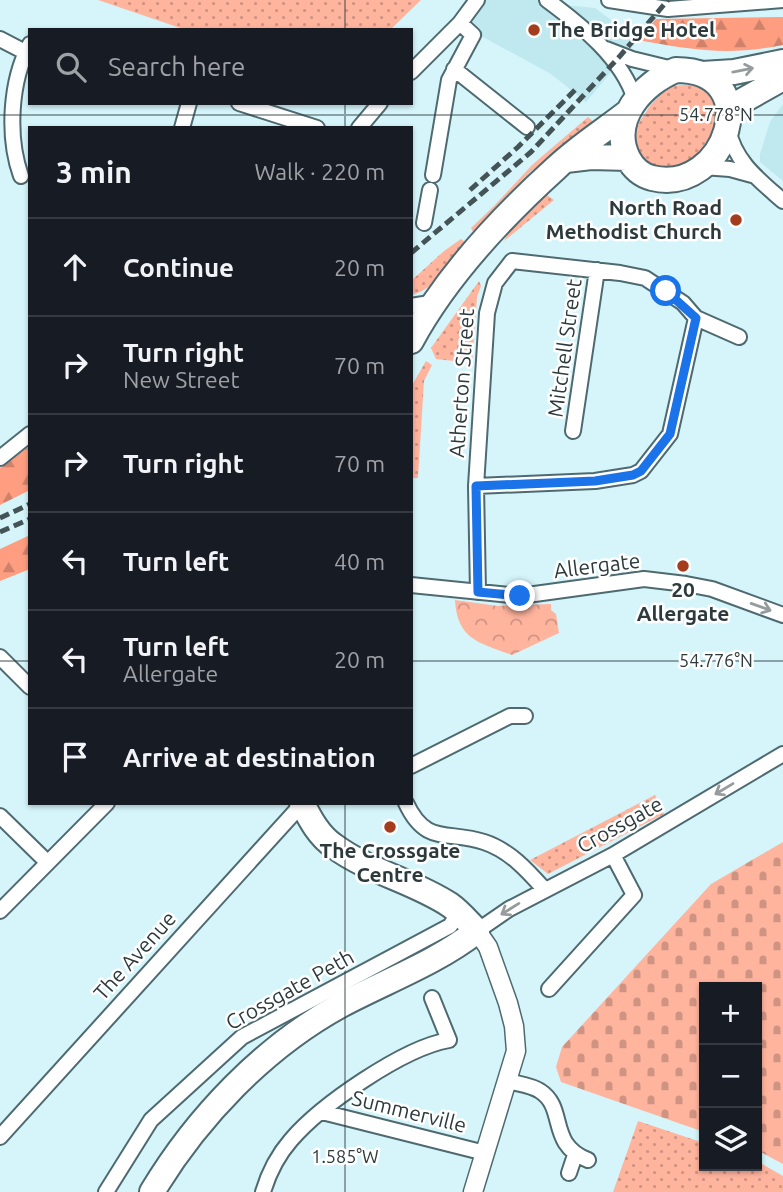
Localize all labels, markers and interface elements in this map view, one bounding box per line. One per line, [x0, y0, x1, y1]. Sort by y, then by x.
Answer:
place label: The Bridge Hotel [548, 17, 715, 41]
marker: The Bridge Hotel [526, 22, 542, 38]
search box [28, 28, 413, 105]
icon: search [52, 48, 90, 86]
text: Search here [108, 52, 245, 81]
one-way arrow [731, 62, 753, 76]
text: 54.778°N [679, 104, 753, 124]
text: 3 min [56, 155, 132, 189]
text: Walk · 220 m [254, 159, 385, 184]
place label: North Road Methodist Church [546, 195, 722, 243]
marker: North Road Methodist Church [728, 212, 744, 228]
icon: ahead [56, 248, 94, 286]
text: Continue [123, 253, 234, 282]
text: 20 m [334, 255, 385, 280]
route start [650, 275, 681, 306]
street label: Mitchell Street [542, 277, 586, 419]
street label: Atherton Street [444, 308, 478, 458]
text: Turn right [123, 338, 244, 367]
icon: right [56, 346, 94, 384]
text: 70 m [334, 353, 385, 378]
text: New Street [123, 367, 239, 392]
icon: right [56, 444, 94, 482]
text: Turn right [123, 449, 244, 478]
text: 70 m [334, 451, 385, 476]
icon: left [56, 542, 94, 580]
text: Turn left [123, 547, 229, 576]
street label: Allergate [552, 548, 641, 582]
text: 40 m [334, 549, 385, 574]
marker: 20 Allergate [675, 558, 691, 574]
place label: 20 Allergate [637, 577, 729, 625]
route end [504, 580, 535, 611]
one-way arrow [750, 602, 772, 614]
text: Turn left [123, 632, 229, 661]
icon: left [56, 640, 94, 678]
text: 20 m [334, 647, 385, 672]
text: 54.776°N [679, 650, 753, 670]
text: Allergate [123, 661, 218, 686]
icon: arrive [56, 738, 94, 776]
text: Arrive at destination [123, 743, 376, 772]
one-way arrow [715, 782, 735, 796]
street label: Crossgate [573, 791, 666, 857]
marker: The Crossgate Centre [382, 819, 398, 835]
place label: The Crossgate Centre [320, 838, 460, 886]
one-way arrow [500, 902, 520, 916]
street label: The Avenue [88, 906, 180, 1005]
street label: Crossgate Peth [221, 944, 358, 1034]
map controls [699, 982, 762, 1171]
button: + [699, 982, 762, 1045]
button: − [699, 1045, 762, 1108]
street label: Summerville [349, 1085, 469, 1137]
button: layers [699, 1108, 762, 1171]
text: 1.585°W [311, 1146, 379, 1166]

